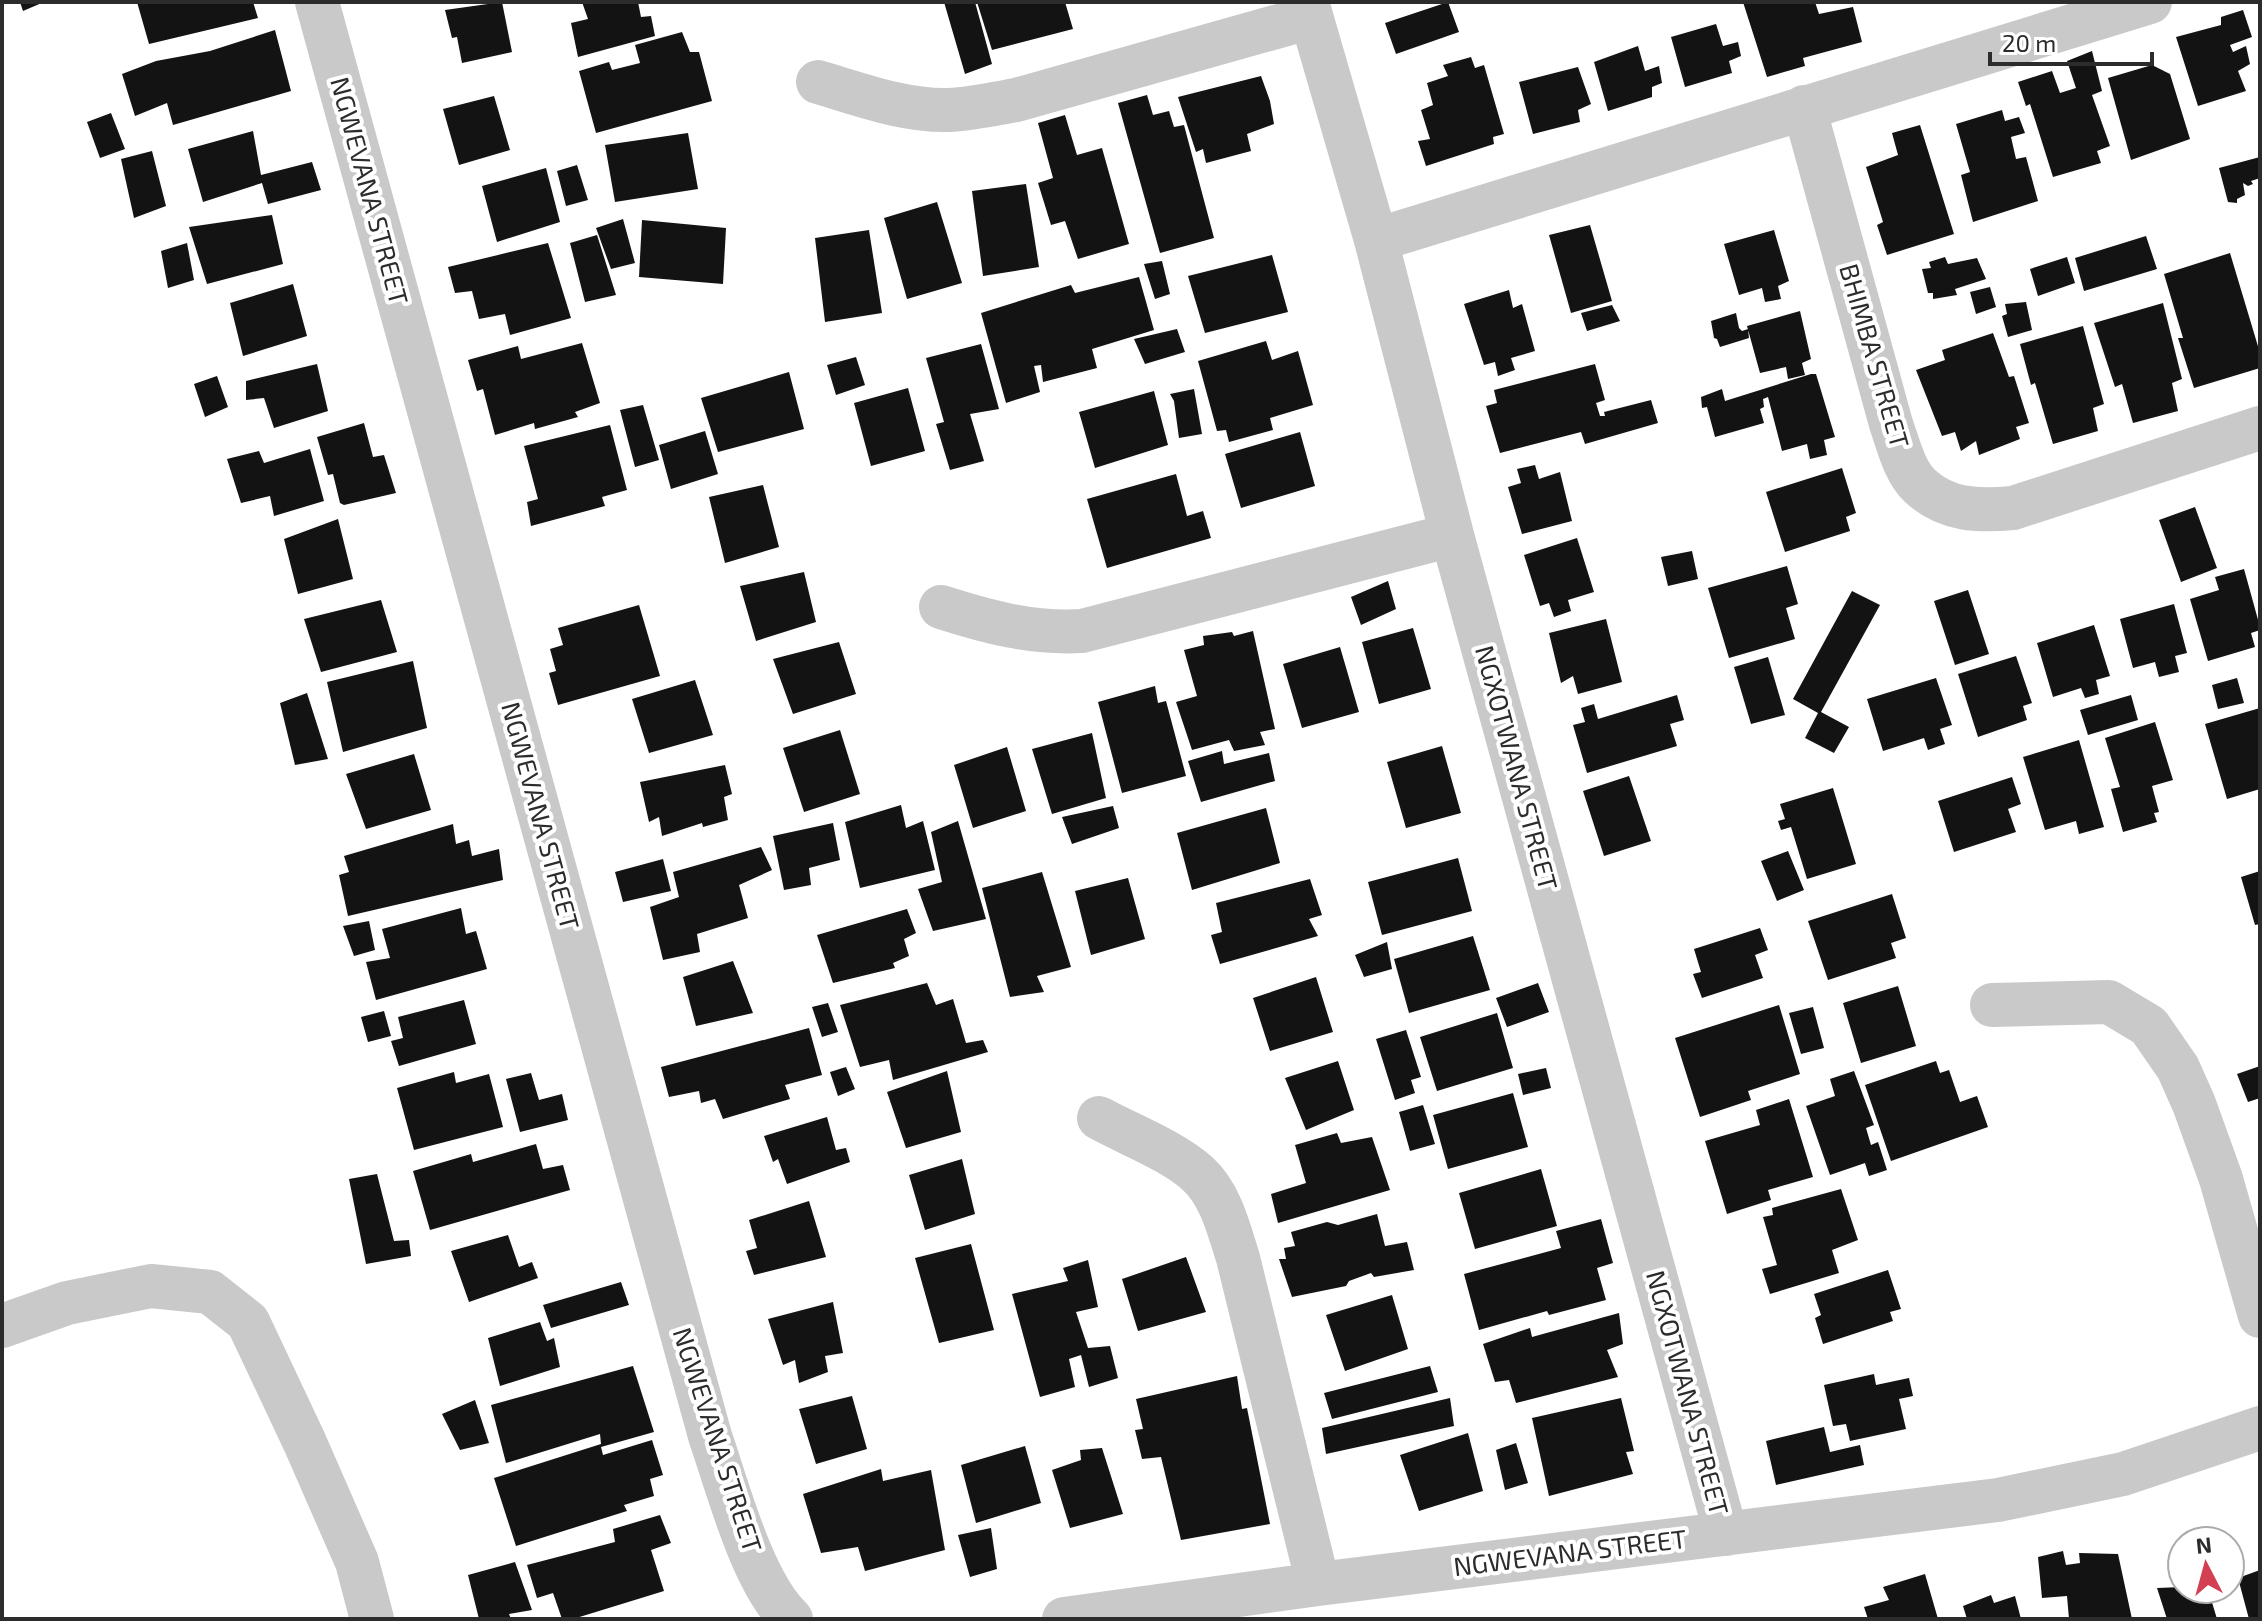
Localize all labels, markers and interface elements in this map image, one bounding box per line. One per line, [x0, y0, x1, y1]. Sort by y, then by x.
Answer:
scale bar [1990, 16, 2152, 66]
text: 20 m [2002, 28, 2056, 57]
street label: NGWEVANA STREET [325, 73, 416, 308]
street label: BHIMBA STREET [1834, 260, 1917, 451]
street label: NGXOTWANA STREET [1470, 642, 1565, 893]
street label: NGWEVANA STREET [496, 698, 587, 933]
street label: NGXOTWANA STREET [1641, 1267, 1736, 1518]
street label: NGWEVANA STREET [667, 1323, 769, 1556]
street label: NGWEVANA STREET [1451, 1522, 1688, 1581]
north arrow [2166, 1525, 2246, 1605]
text: N [2195, 1530, 2213, 1558]

